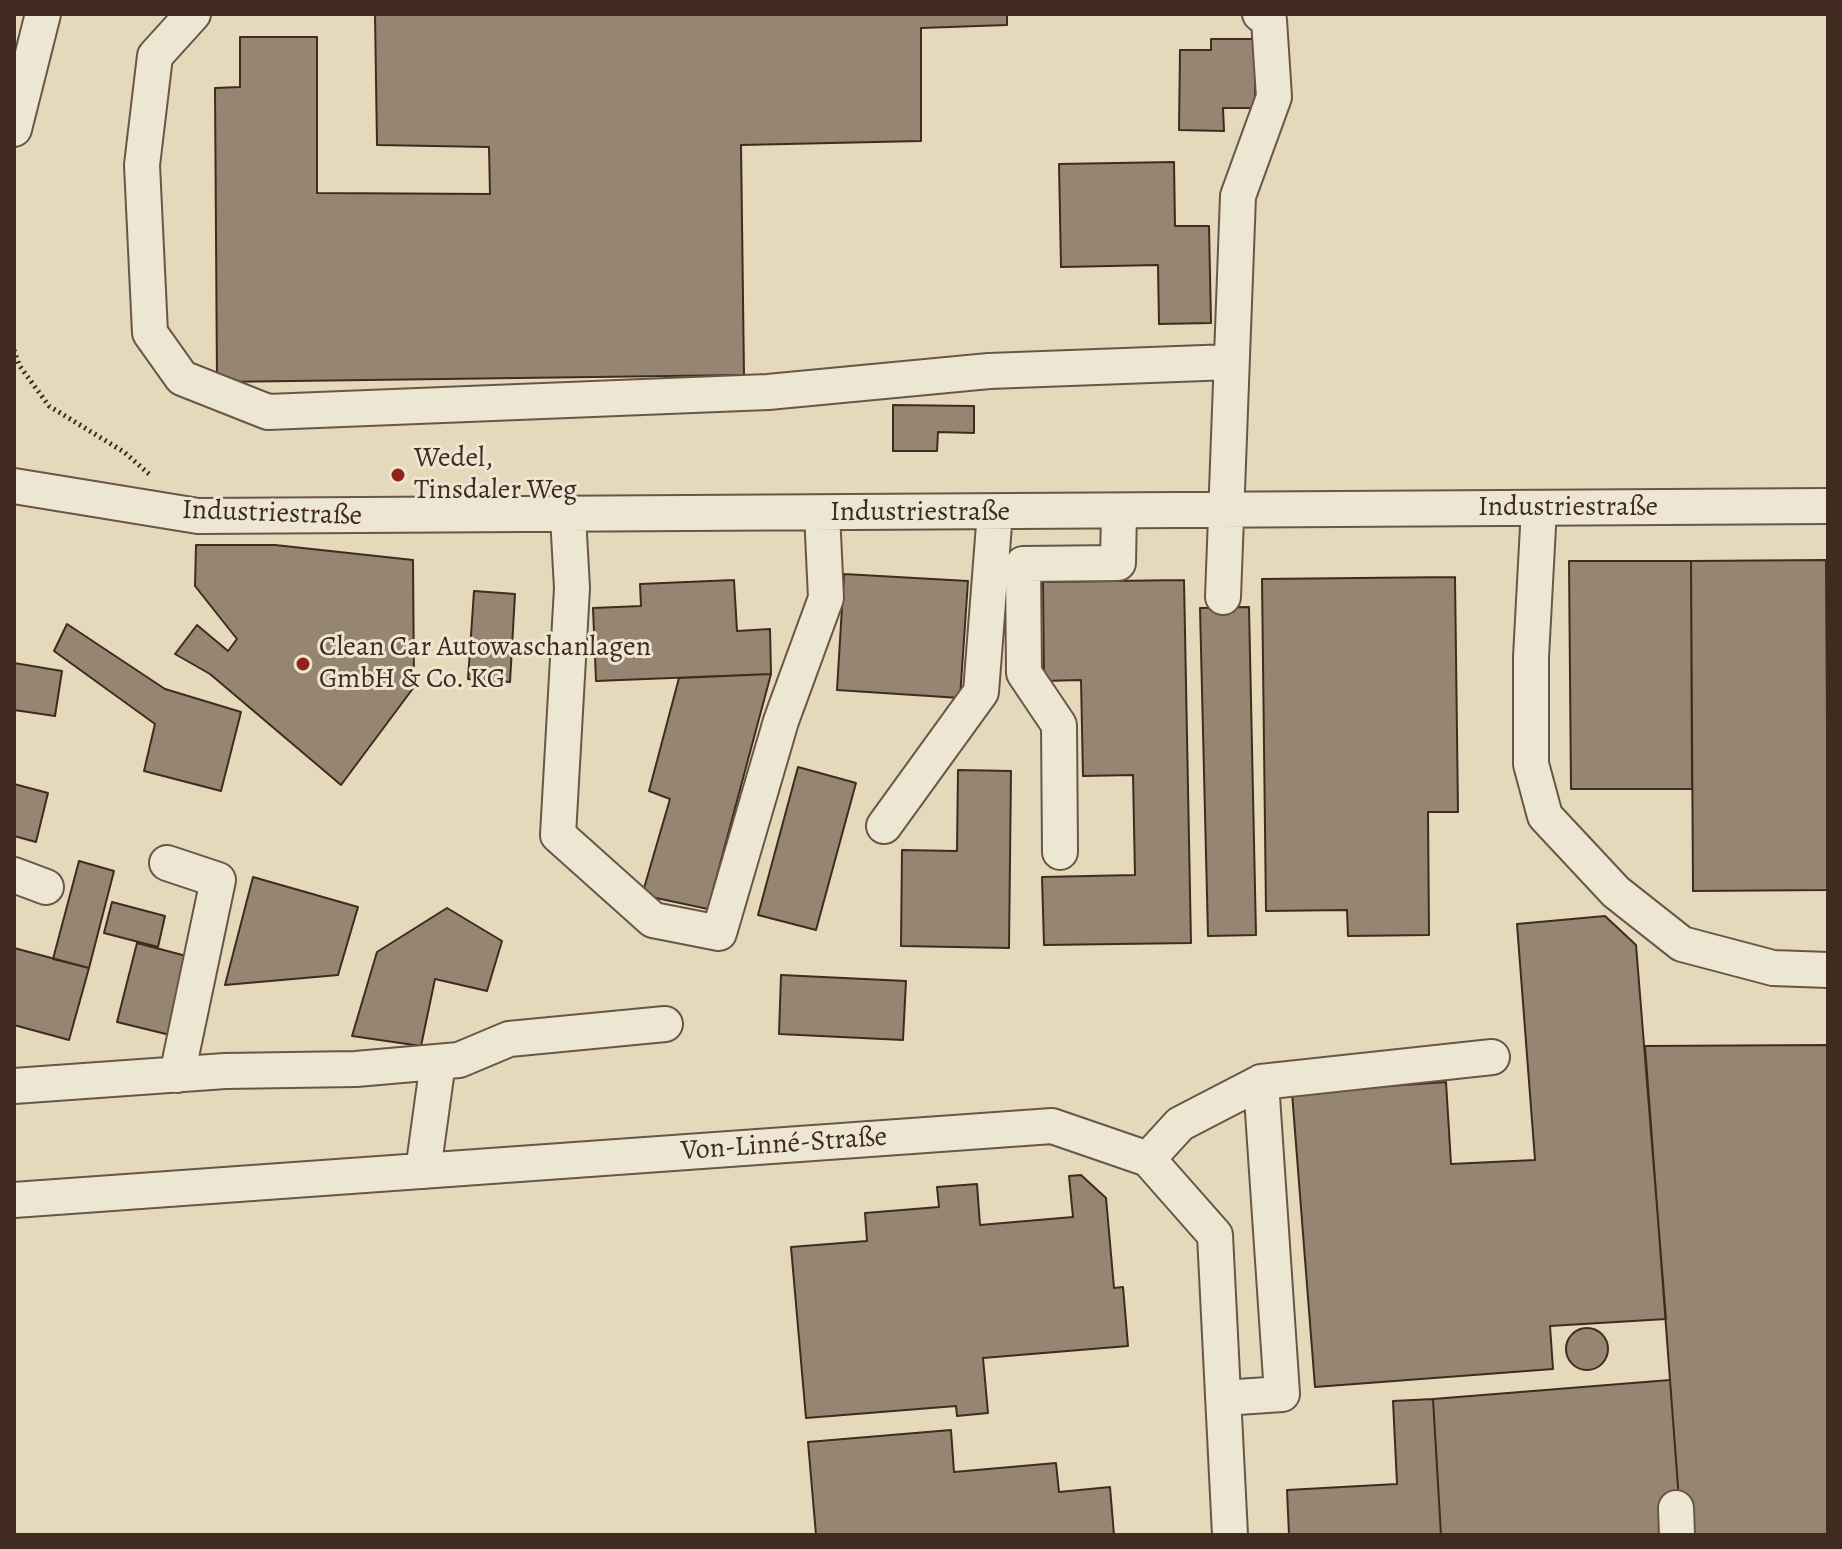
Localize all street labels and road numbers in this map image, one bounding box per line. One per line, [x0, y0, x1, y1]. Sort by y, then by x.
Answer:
street label: Industriestraße [1478, 491, 1658, 525]
street label: Industriestraße [181, 494, 363, 534]
street label: Industriestraße [830, 496, 1010, 530]
street label: Von-Linné-Straße [680, 1121, 888, 1169]

